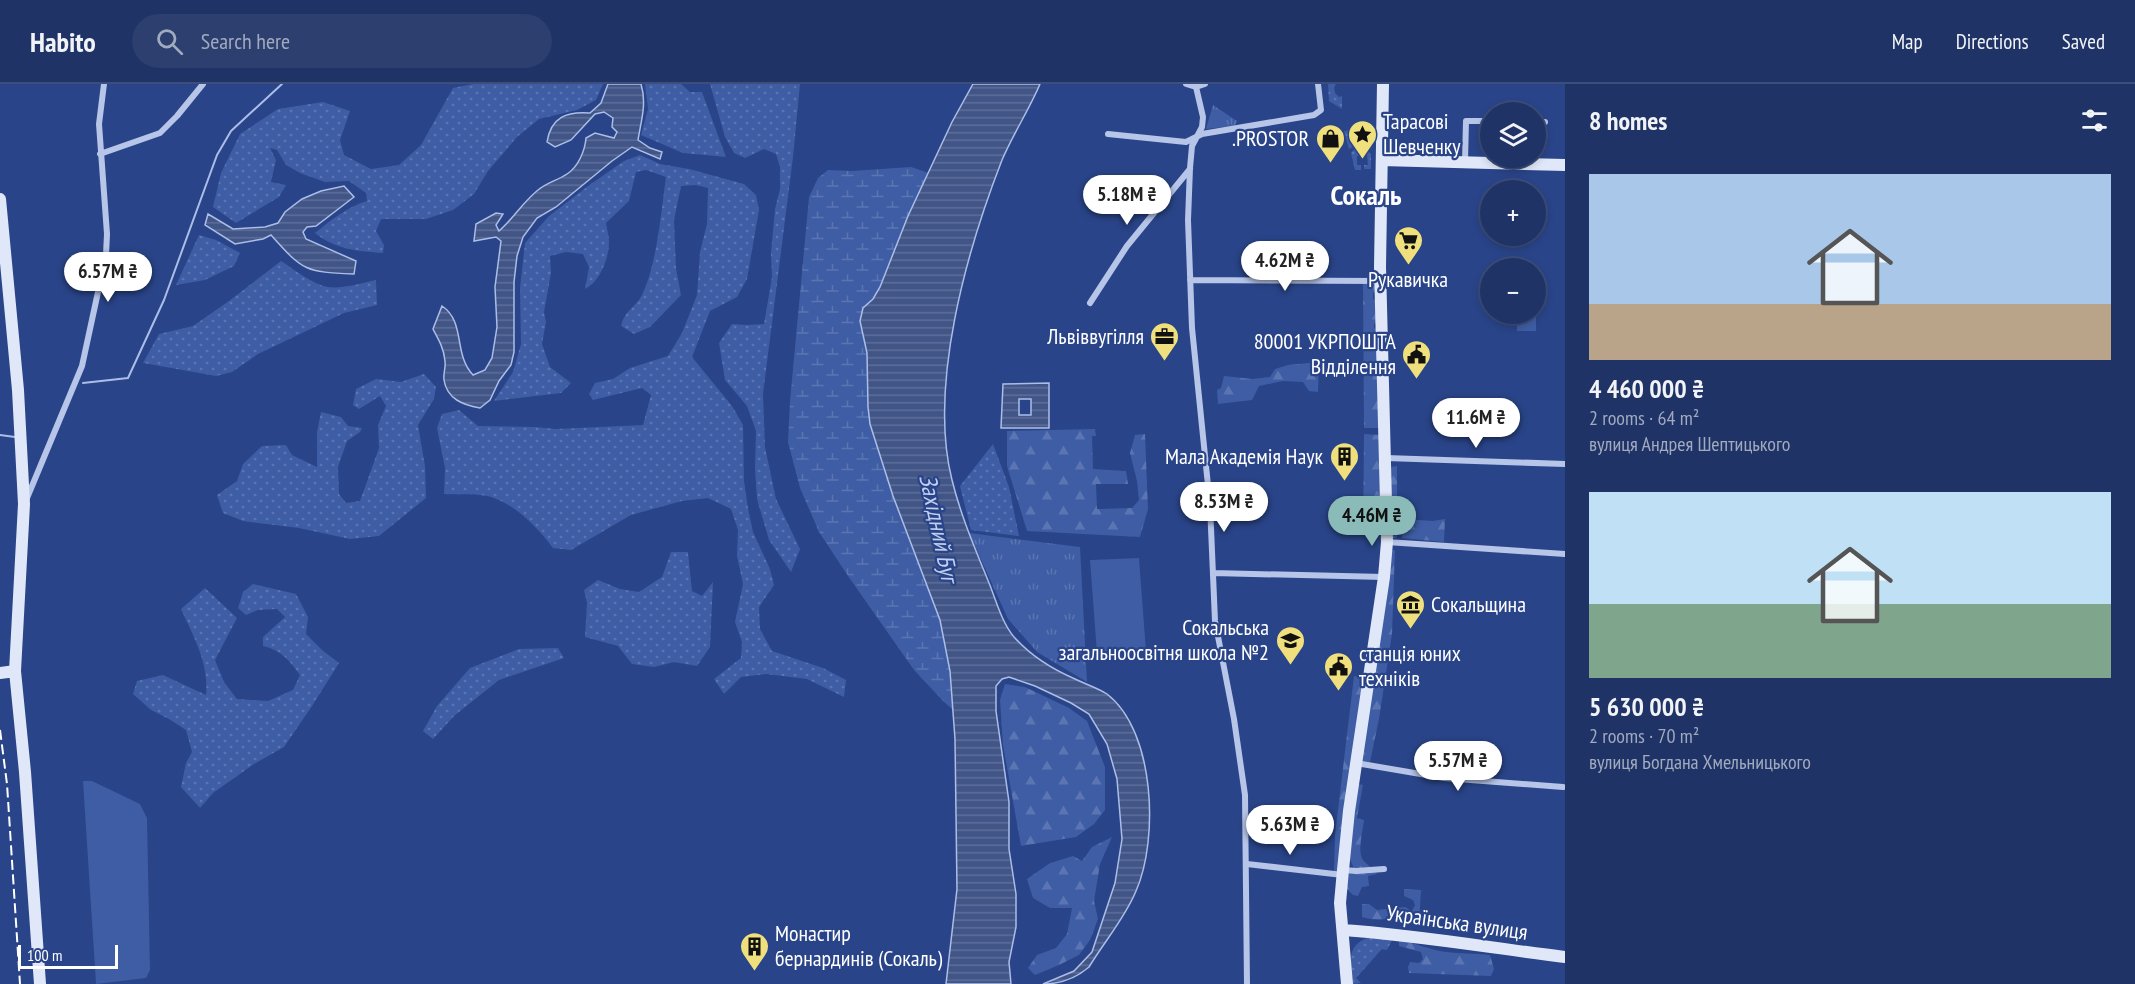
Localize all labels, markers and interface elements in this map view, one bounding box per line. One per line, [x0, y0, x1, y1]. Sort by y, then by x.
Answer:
search box [132, 14, 552, 68]
text: Habito [30, 23, 96, 60]
icon: search [153, 25, 186, 58]
text: Search here [201, 27, 290, 55]
text: Map [1892, 28, 1923, 55]
text: Directions [1956, 28, 2029, 55]
text: Saved [2062, 28, 2105, 55]
map controls [1480, 102, 1546, 324]
button: layers [1480, 102, 1546, 168]
text: 8 homes [1589, 104, 1667, 137]
icon: filters [2078, 104, 2111, 137]
place label: Тарасові Шевченку [1383, 107, 1461, 160]
place icon: Тарасові Шевченку [1346, 118, 1378, 160]
shop icon: .PROSTOR [1314, 122, 1346, 164]
place label: .PROSTOR [1232, 124, 1309, 152]
pin: 5.18M ₴ [1072, 175, 1182, 226]
district label: Сокаль [1330, 176, 1402, 213]
button: + [1480, 180, 1546, 246]
text: 5.18M ₴ [1097, 181, 1157, 207]
icon: home [1796, 213, 1904, 321]
supermarket icon: Рукавичка [1392, 224, 1424, 266]
pin: 4.62M ₴ [1230, 241, 1340, 292]
text: 4.62M ₴ [1255, 247, 1315, 273]
pin: 6.57M ₴ [53, 252, 163, 303]
text: 6.57M ₴ [78, 258, 138, 284]
button: − [1480, 258, 1546, 324]
place label: Рукавичка [1368, 265, 1448, 293]
office icon: Львіввугілля [1149, 320, 1181, 362]
place label: Львіввугілля [1046, 322, 1144, 350]
place label: 80001 УКРПОШТА Відділення [1254, 327, 1397, 380]
public building icon: 80001 УКРПОШТА Відділення [1401, 338, 1433, 380]
text: 4 460 000 ₴ [1589, 372, 1704, 405]
pin: 11.6M ₴ [1421, 398, 1531, 449]
text: 11.6M ₴ [1446, 404, 1506, 430]
text: 2 rooms · 64 m² [1589, 405, 1699, 431]
text: вулиця Андрея Шептицького [1589, 431, 1790, 457]
building icon: Мала Академія Наук [1328, 440, 1360, 482]
place label: Мала Академія Наук [1165, 442, 1323, 470]
water label: Західний Буг [913, 471, 966, 588]
pin: 8.53M ₴ [1169, 482, 1279, 533]
text: 8.53M ₴ [1194, 488, 1254, 514]
pin: 4.46M ₴ [1317, 496, 1427, 547]
text: 4.46M ₴ [1342, 502, 1402, 528]
icon: home [1796, 531, 1904, 639]
museum icon: Сокальщина [1394, 588, 1426, 630]
place label: Сокальщина [1431, 590, 1526, 618]
place label: Сокальська загальноосвітня школа №2 [1059, 613, 1269, 666]
school or university icon: Сокальська загальноосвітня школа №2 [1274, 624, 1306, 666]
place label: станція юних техніків [1359, 639, 1461, 692]
public building icon: станція юних техніків [1322, 650, 1354, 692]
text: 5 630 000 ₴ [1589, 690, 1704, 723]
text: 2 rooms · 70 m² [1589, 723, 1699, 749]
pin: 5.57M ₴ [1403, 741, 1513, 792]
text: 5.57M ₴ [1428, 747, 1488, 773]
text: вулиця Богдана Хмельницького [1589, 749, 1811, 775]
pin: 5.63M ₴ [1235, 805, 1345, 856]
text: 5.63M ₴ [1260, 811, 1320, 837]
street label: Українська вулиця [1385, 898, 1529, 946]
place label: Монастир бернардинів (Сокаль) [775, 919, 943, 972]
building icon: Монастир бернардинів (Сокаль) [738, 930, 770, 972]
scale bar [18, 942, 118, 970]
text: 100 m [27, 945, 62, 965]

